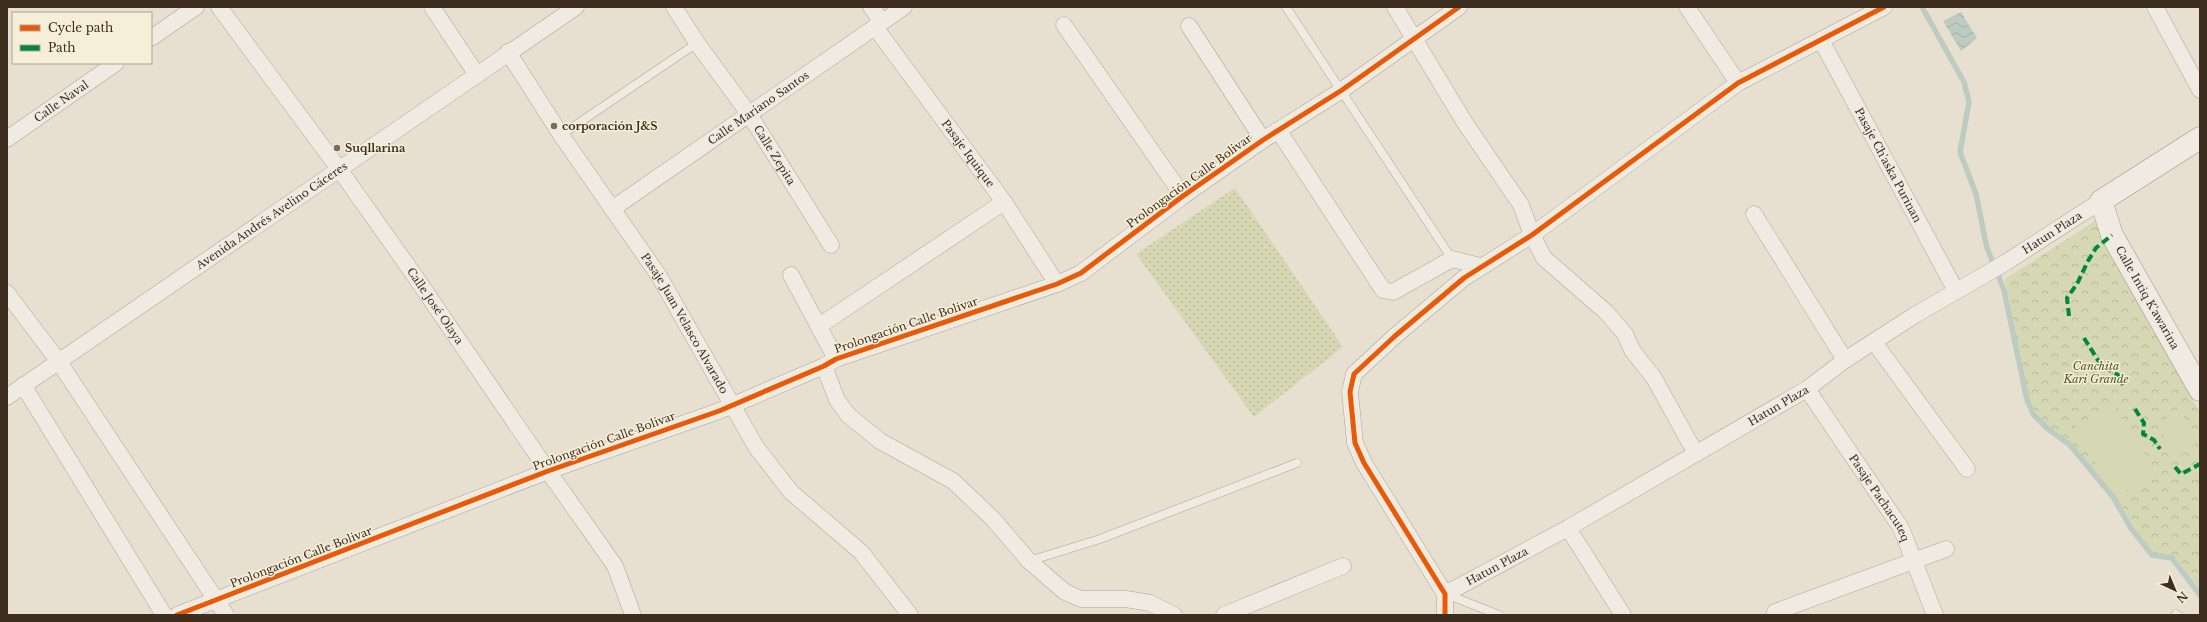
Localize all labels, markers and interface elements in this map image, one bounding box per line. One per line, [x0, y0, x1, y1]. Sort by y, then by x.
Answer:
legend [12, 12, 152, 64]
text: Cycle path [48, 20, 113, 35]
text: Path [48, 40, 76, 55]
street label: Calle Mariano Santos [705, 68, 812, 148]
street label: Calle Naval [31, 77, 91, 125]
street label: Pasaje Ch'aska Purinan [1852, 105, 1925, 225]
street label: Pasaje Iquique [938, 117, 998, 190]
place label: corporación J&S [562, 119, 658, 133]
marker: corporación J&S [549, 121, 559, 131]
street label: Calle Zepita [751, 122, 799, 188]
street label: Prolongación Calle Bolivar [1124, 131, 1255, 231]
place label: Suqllarina [345, 141, 406, 155]
marker: Suqllarina [332, 143, 342, 153]
street label: Avenida Andrés Avelino Cáceres [193, 159, 350, 273]
street label: Hatun Plaza [2020, 208, 2085, 257]
street label: Calle Intiq K'awarina [2113, 243, 2183, 353]
street label: Pasaje Juan Velasco Alvarado [638, 250, 731, 396]
street label: Calle José Olaya [404, 265, 467, 348]
street label: Prolongación Calle Bolivar [832, 294, 980, 356]
park label: Canchita Kari Grande [2062, 359, 2129, 386]
street label: Hatun Plaza [1745, 382, 1812, 429]
street label: Prolongación Calle Bolivar [531, 408, 678, 473]
street label: Pasaje Pachacuteq [1846, 452, 1913, 544]
street label: Prolongación Calle Bolivar [228, 523, 375, 591]
street label: Hatun Plaza [1464, 543, 1531, 588]
north arrow [2155, 570, 2195, 610]
text: N [2173, 589, 2191, 606]

